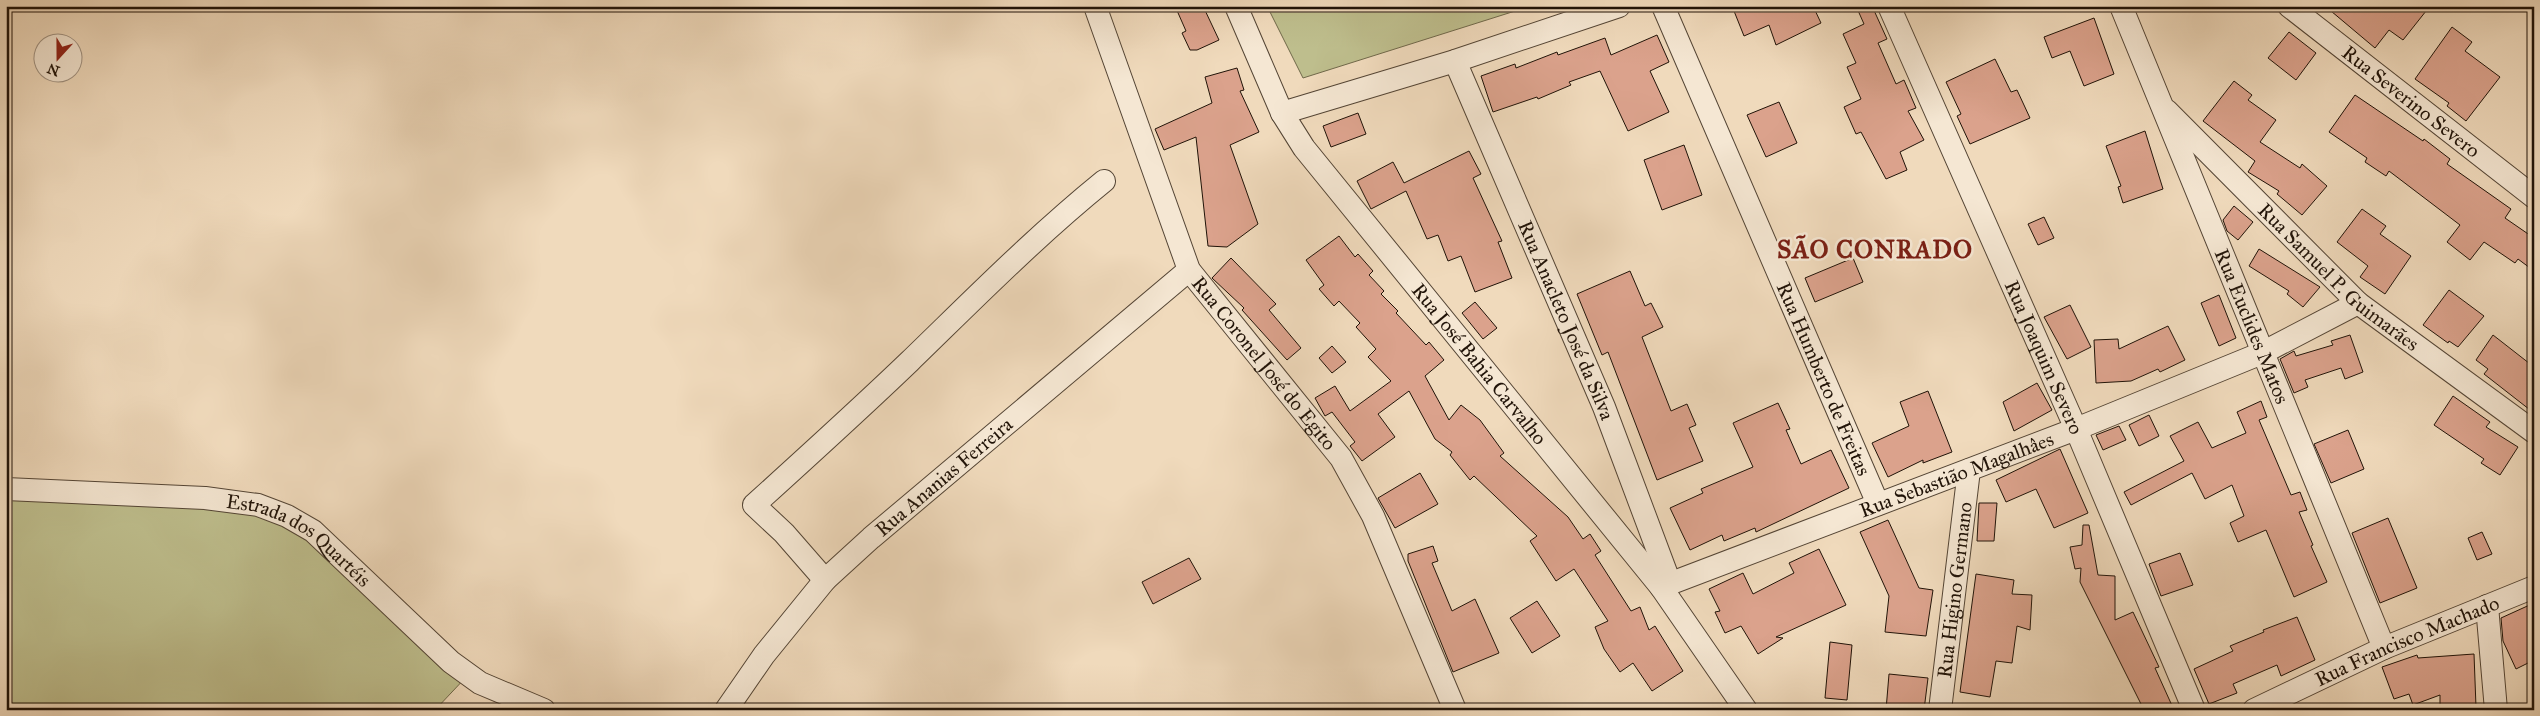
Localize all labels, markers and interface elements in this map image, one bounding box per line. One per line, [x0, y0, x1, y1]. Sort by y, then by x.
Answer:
north arrow [32, 32, 82, 82]
street label: Rua Severino Severo [2338, 40, 2485, 162]
text: N [45, 60, 62, 80]
street label: Rua Samuel P. Guimarães [2253, 198, 2424, 356]
street label: Rua Anacleto José da Silva [1513, 217, 1620, 424]
district label: SÃO CONRADO [1777, 234, 1973, 265]
street label: Rua Euclides Matos [2210, 245, 2295, 407]
street label: Rua Coronel José do Egito [1187, 271, 1342, 455]
street label: Rua Joaquim Severo [2000, 277, 2089, 438]
street label: Rua José Bahia Carvalho [1407, 278, 1552, 449]
street label: Rua Humberto de Freitas [1772, 278, 1876, 479]
street label: Rua Ananias Ferreira [870, 412, 1018, 541]
street label: Rua Sebastião Magalhâes [1856, 427, 2057, 522]
street label: Estrada dos Quartéis [225, 489, 376, 592]
street label: Rua Higino Germano [1932, 501, 1977, 679]
street label: Rua Francisco Machado [2311, 591, 2503, 691]

